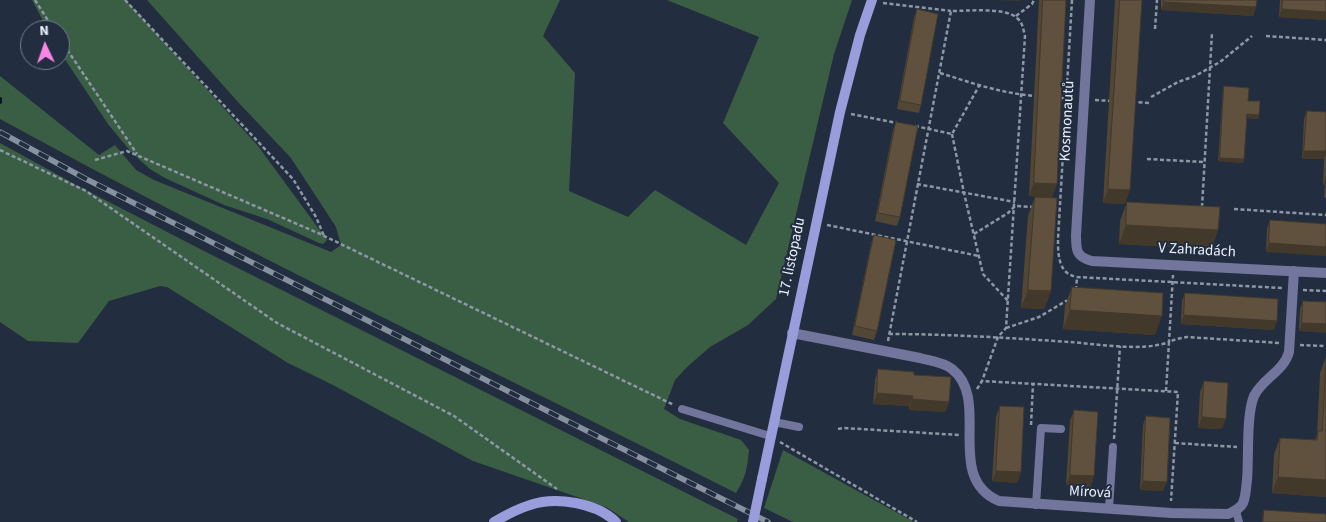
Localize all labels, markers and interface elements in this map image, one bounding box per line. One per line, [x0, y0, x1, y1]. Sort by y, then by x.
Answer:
north arrow [20, 20, 70, 70]
text: N [39, 21, 49, 41]
street label: Kosmonautů [1057, 80, 1079, 162]
street label: 17. listopadu [776, 216, 810, 298]
street label: V Zahradách [1158, 240, 1236, 262]
street label: Mírová [1069, 483, 1111, 503]

